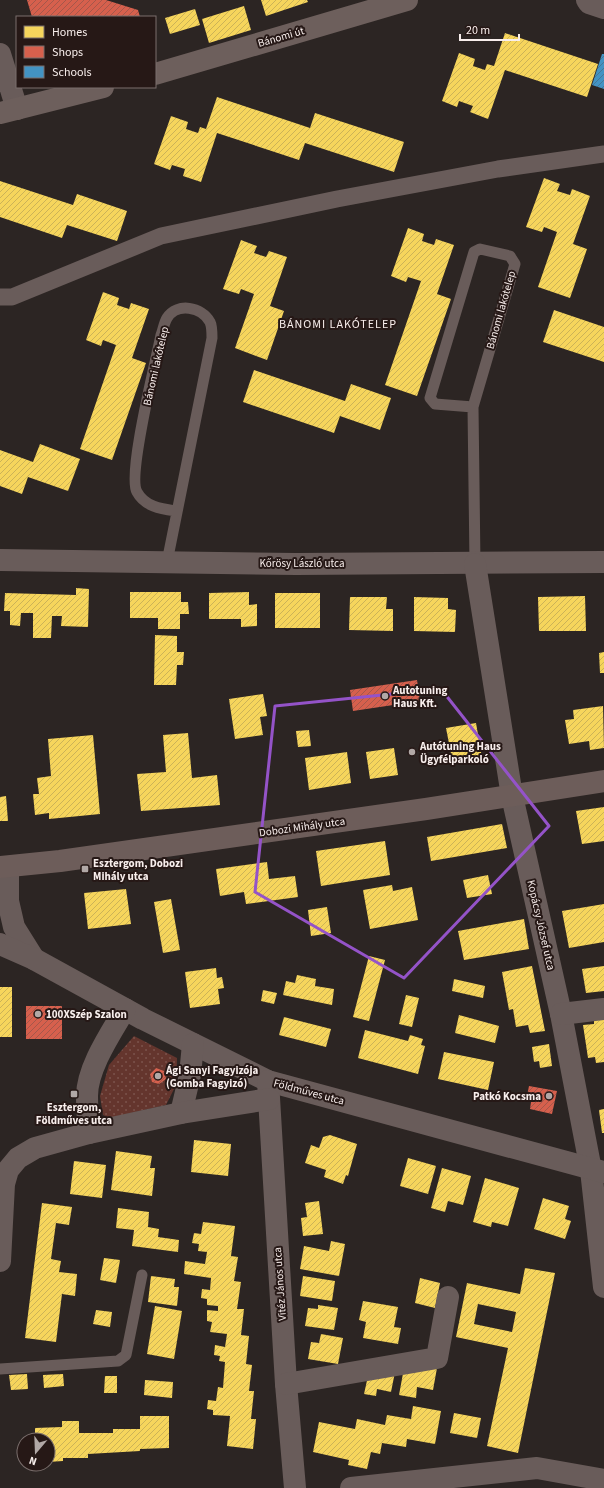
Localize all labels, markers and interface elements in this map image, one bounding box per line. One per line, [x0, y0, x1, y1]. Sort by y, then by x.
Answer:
legend [16, 16, 156, 88]
scale bar [460, 16, 519, 42]
text: 20 m [466, 22, 490, 39]
street label: Bánomi út [256, 23, 306, 51]
text: Homes [52, 24, 87, 41]
text: Shops [52, 44, 83, 61]
text: Schools [52, 64, 92, 81]
street label: Bánomi lakótelep [483, 269, 519, 351]
district label: BÁNOMI LAKÓTELEP [279, 316, 397, 333]
street label: Bánomi lakótelep [140, 325, 172, 407]
street label: Kőrösy László utca [260, 556, 344, 571]
place label: Autotuning Haus Kft. [392, 683, 447, 711]
marker: Autotuning Haus Kft. [380, 691, 390, 701]
place label: Autótuning Haus Ügyfélparkoló [419, 739, 501, 767]
marker: Autótuning Haus Ügyfélparkoló [407, 747, 417, 757]
street label: Dobozi Mihály utca [258, 814, 346, 840]
place label: Esztergom, Dobozi Mihály utca [93, 856, 183, 884]
marker: Esztergom, Dobozi Mihály utca [80, 864, 90, 874]
street label: Kopácsy József utca [523, 878, 559, 972]
place label: 100XSzép Szalon [46, 1007, 127, 1022]
marker: 100XSzép Szalon [33, 1009, 43, 1019]
place label: Ági Sanyi Fagyizója (Gomba Fagyizó) [165, 1063, 259, 1091]
marker: Ági Sanyi Fagyizója (Gomba Fagyizó) [153, 1071, 163, 1081]
street label: Földműves utca [272, 1075, 346, 1109]
marker: Esztergom, Földműves utca [69, 1089, 79, 1099]
place label: Patkó Kocsma [473, 1089, 541, 1104]
marker: Patkó Kocsma [544, 1091, 554, 1101]
place label: Esztergom, Földműves utca [36, 1100, 112, 1128]
street label: Vitéz János utca [270, 1247, 290, 1321]
north arrow [16, 1432, 56, 1472]
text: N [27, 1453, 39, 1469]

